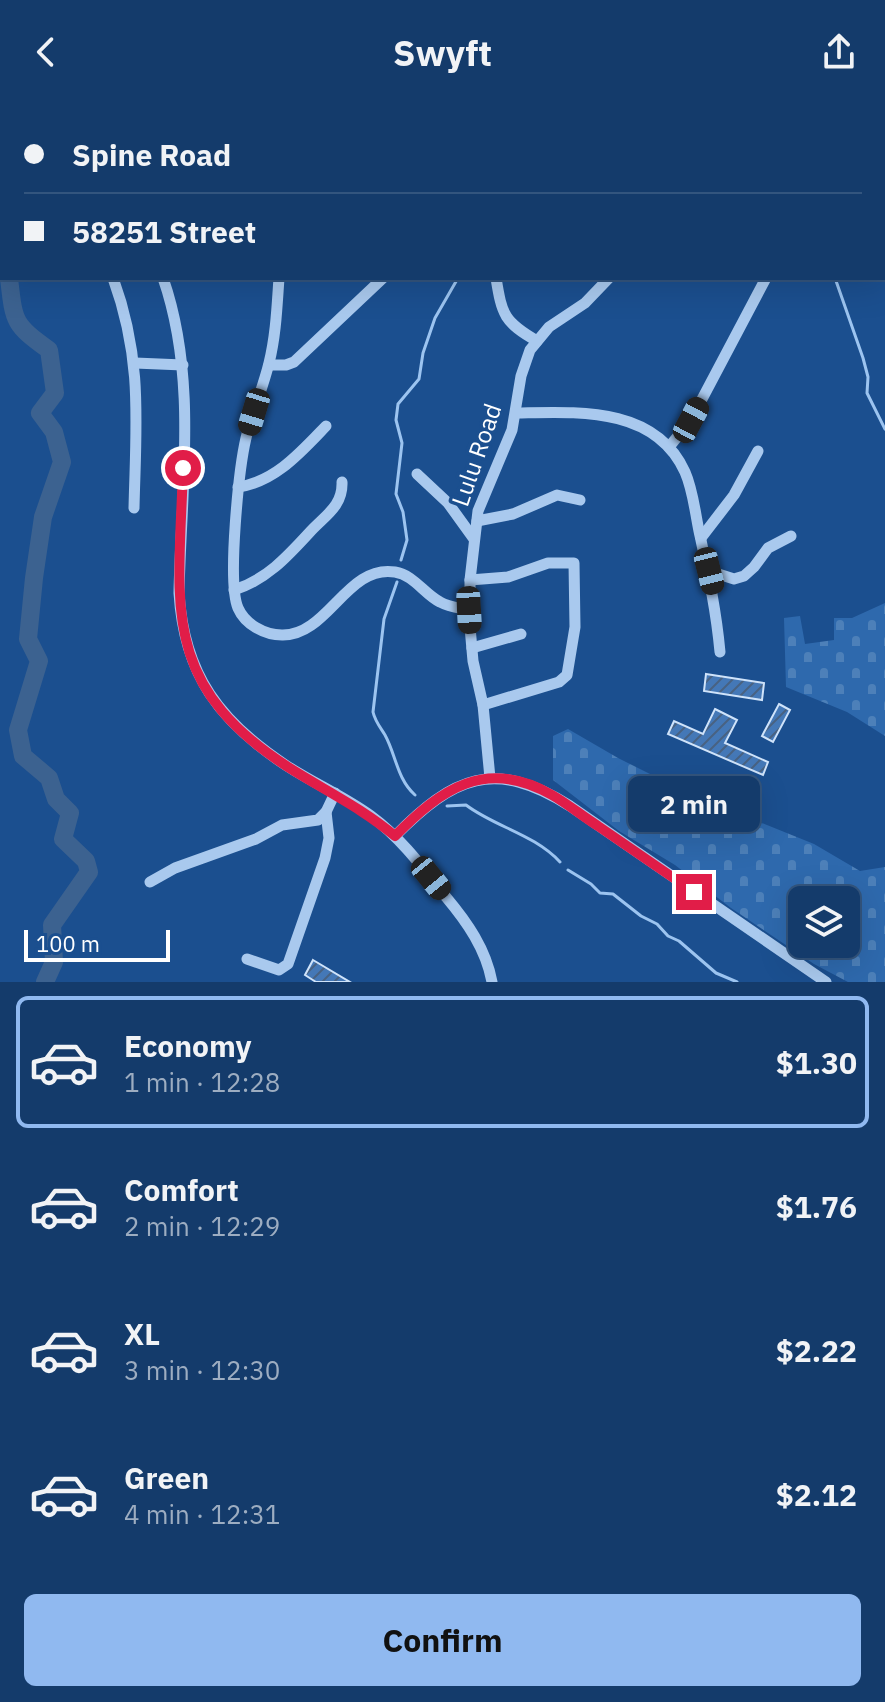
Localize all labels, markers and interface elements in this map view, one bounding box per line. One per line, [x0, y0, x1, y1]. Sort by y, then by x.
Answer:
text: Swyft [393, 29, 492, 76]
icon: back [24, 30, 68, 74]
icon: share [817, 30, 861, 74]
text: Spine Road [72, 135, 231, 174]
text: 58251 Street [72, 212, 256, 251]
car [236, 386, 272, 438]
car [669, 393, 713, 447]
street label: Lulu Road [444, 399, 509, 510]
route start [165, 450, 201, 486]
car [692, 545, 726, 597]
car [456, 585, 482, 635]
callout: 2 min [628, 776, 760, 832]
text: 2 min [660, 787, 728, 821]
car [407, 852, 455, 904]
route end [676, 874, 712, 910]
map controls [788, 886, 860, 958]
button: layers [788, 886, 860, 958]
scale bar [24, 926, 170, 962]
text: 100 m [36, 929, 100, 958]
icon: car [28, 1026, 100, 1098]
text: Economy [124, 1026, 252, 1065]
text: $1.30 [776, 1043, 857, 1082]
text: 1 min · 12:28 [124, 1065, 280, 1099]
icon: car [28, 1170, 100, 1242]
text: Comfort [124, 1170, 239, 1209]
text: $1.76 [776, 1187, 857, 1226]
text: 2 min · 12:29 [124, 1209, 280, 1243]
icon: car [28, 1314, 100, 1386]
text: XL [124, 1314, 160, 1353]
text: $2.22 [776, 1331, 857, 1370]
text: 3 min · 12:30 [124, 1353, 280, 1387]
icon: car [28, 1458, 100, 1530]
text: Green [124, 1458, 209, 1497]
text: $2.12 [776, 1475, 857, 1514]
text: 4 min · 12:31 [124, 1497, 280, 1531]
button: Confirm [24, 1594, 861, 1686]

